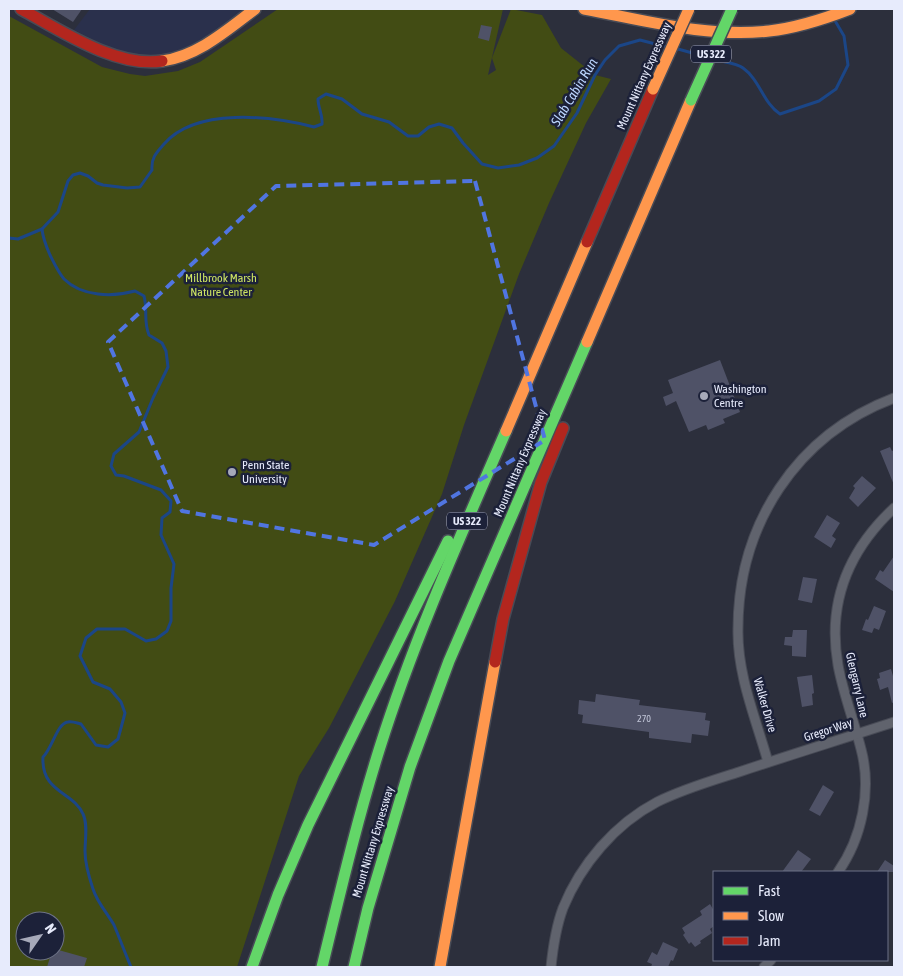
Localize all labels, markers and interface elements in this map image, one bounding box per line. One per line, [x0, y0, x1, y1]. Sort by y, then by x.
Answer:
street label: Mount Nittany Expressway [614, 20, 674, 132]
road number: US 322 [691, 46, 731, 62]
water label: Slab Cabin Run [547, 55, 601, 130]
park label: Millbrook Marsh Nature Center [185, 271, 257, 299]
place label: Washington Centre [714, 382, 767, 410]
marker: Washington Centre [698, 390, 710, 402]
street label: Mount Nittany Expressway [491, 407, 549, 519]
place label: Penn State University [242, 458, 289, 486]
marker: Penn State University [226, 466, 238, 478]
road number: US 322 [447, 512, 487, 530]
street label: Glengarry Lane [843, 651, 871, 719]
street label: Walker Drive [751, 676, 779, 734]
house number: 270 [637, 713, 651, 724]
street label: Gregor Way [802, 716, 854, 744]
street label: Mount Nittany Expressway [349, 785, 397, 899]
legend [713, 871, 888, 961]
text: Fast [758, 882, 780, 899]
text: Slow [758, 907, 784, 924]
north arrow [15, 911, 65, 961]
text: N [42, 921, 60, 937]
text: Jam [758, 932, 781, 949]

